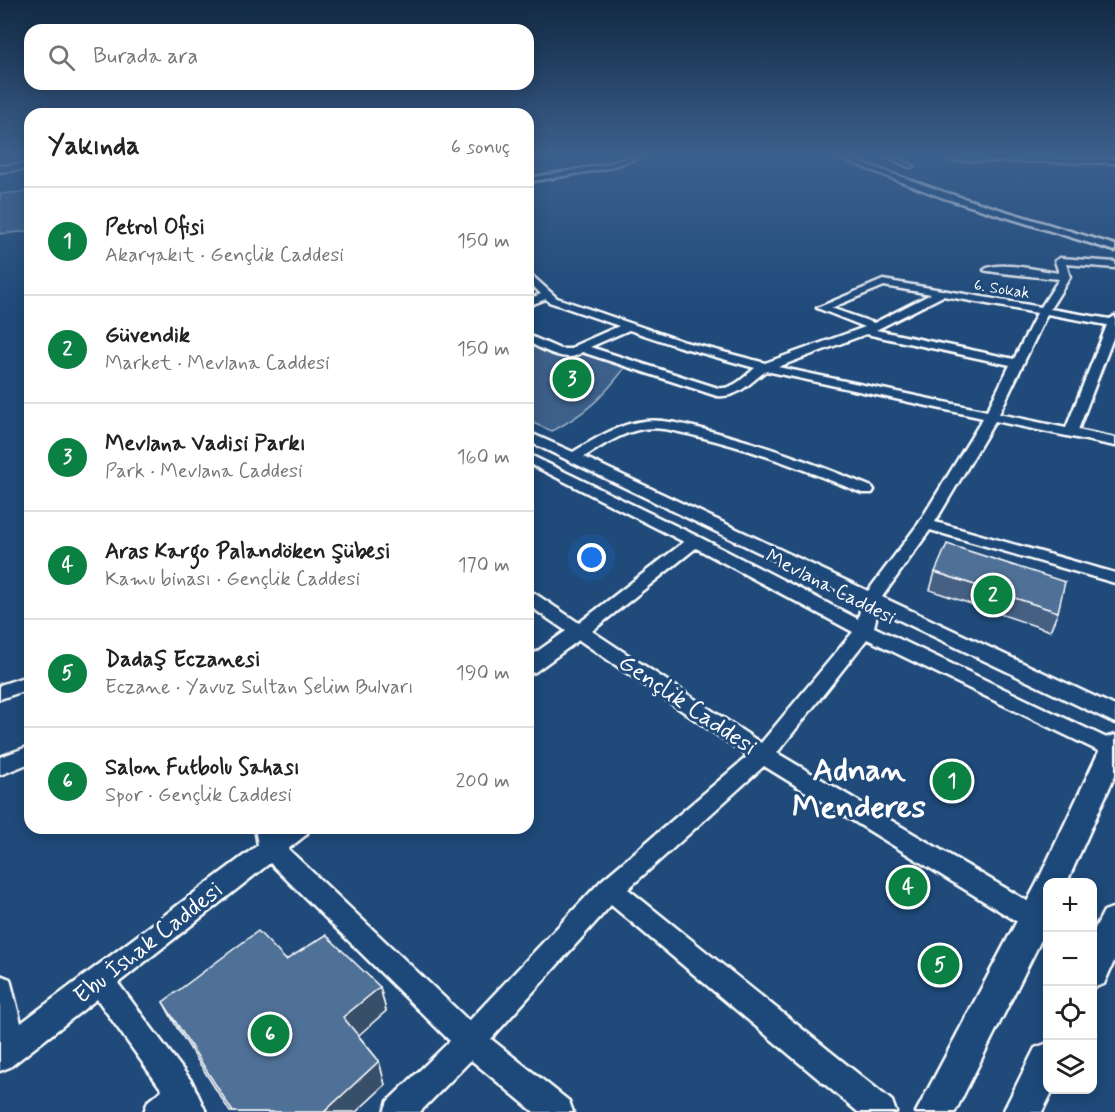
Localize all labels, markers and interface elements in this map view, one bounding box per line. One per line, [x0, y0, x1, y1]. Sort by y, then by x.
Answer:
search box [24, 24, 534, 90]
icon: search [45, 41, 78, 74]
text: Burada ara [93, 43, 198, 71]
text: Yakında [48, 130, 140, 164]
text: 6 sonuç [451, 134, 510, 161]
text: Petrol Ofisi [105, 214, 205, 242]
text: 1 [63, 228, 72, 255]
text: 150 m [457, 228, 510, 255]
text: Akaryakıt · Gençlik Caddesi [105, 242, 344, 269]
street label: 6. Sokak [972, 275, 1031, 304]
text: Güvendik [105, 322, 190, 350]
text: 2 [63, 336, 72, 363]
text: 150 m [457, 336, 510, 363]
text: Market · Mevlana Caddesi [105, 350, 330, 377]
pin: 3 [552, 356, 592, 401]
text: Mevlana Vadisi Parkı [105, 430, 306, 458]
text: 3 [63, 444, 72, 471]
text: 160 m [457, 444, 510, 471]
text: Park · Mevlana Caddesi [105, 458, 303, 485]
text: Aras Kargo Palandöken Şübesi [105, 538, 391, 566]
your location [577, 543, 606, 572]
street label: Mevlana Caddesi [761, 543, 900, 632]
text: 4 [62, 552, 73, 579]
text: 170 m [458, 552, 510, 579]
text: Kamu binası · Gençlik Caddesi [105, 566, 360, 593]
pin: 2 [974, 572, 1012, 618]
text: Dadaş Eczanesi [105, 646, 261, 674]
street label: Gençlik Caddesi [612, 648, 762, 763]
text: 5 [62, 660, 74, 687]
text: 190 m [456, 660, 510, 687]
text: Eczane · Yavuz Sultan Selim Bulvarı [105, 674, 414, 701]
district label: Adnan Menderes [792, 750, 926, 829]
text: Salon Futbolu Sahası [105, 754, 300, 782]
pin: 1 [932, 758, 972, 804]
text: 6 [62, 768, 73, 795]
text: 200 m [455, 768, 510, 795]
text: Spor · Gençlik Caddesi [105, 782, 292, 809]
pin: 4 [888, 864, 928, 910]
street label: Ebu İshak Caddesi [68, 875, 230, 1011]
map controls [1043, 878, 1097, 1094]
button: + [1043, 878, 1097, 932]
button: − [1043, 932, 1097, 986]
pin: 5 [920, 942, 960, 988]
button: locate [1043, 986, 1097, 1040]
pin: 6 [250, 1012, 290, 1056]
button: layers [1043, 1040, 1097, 1094]

